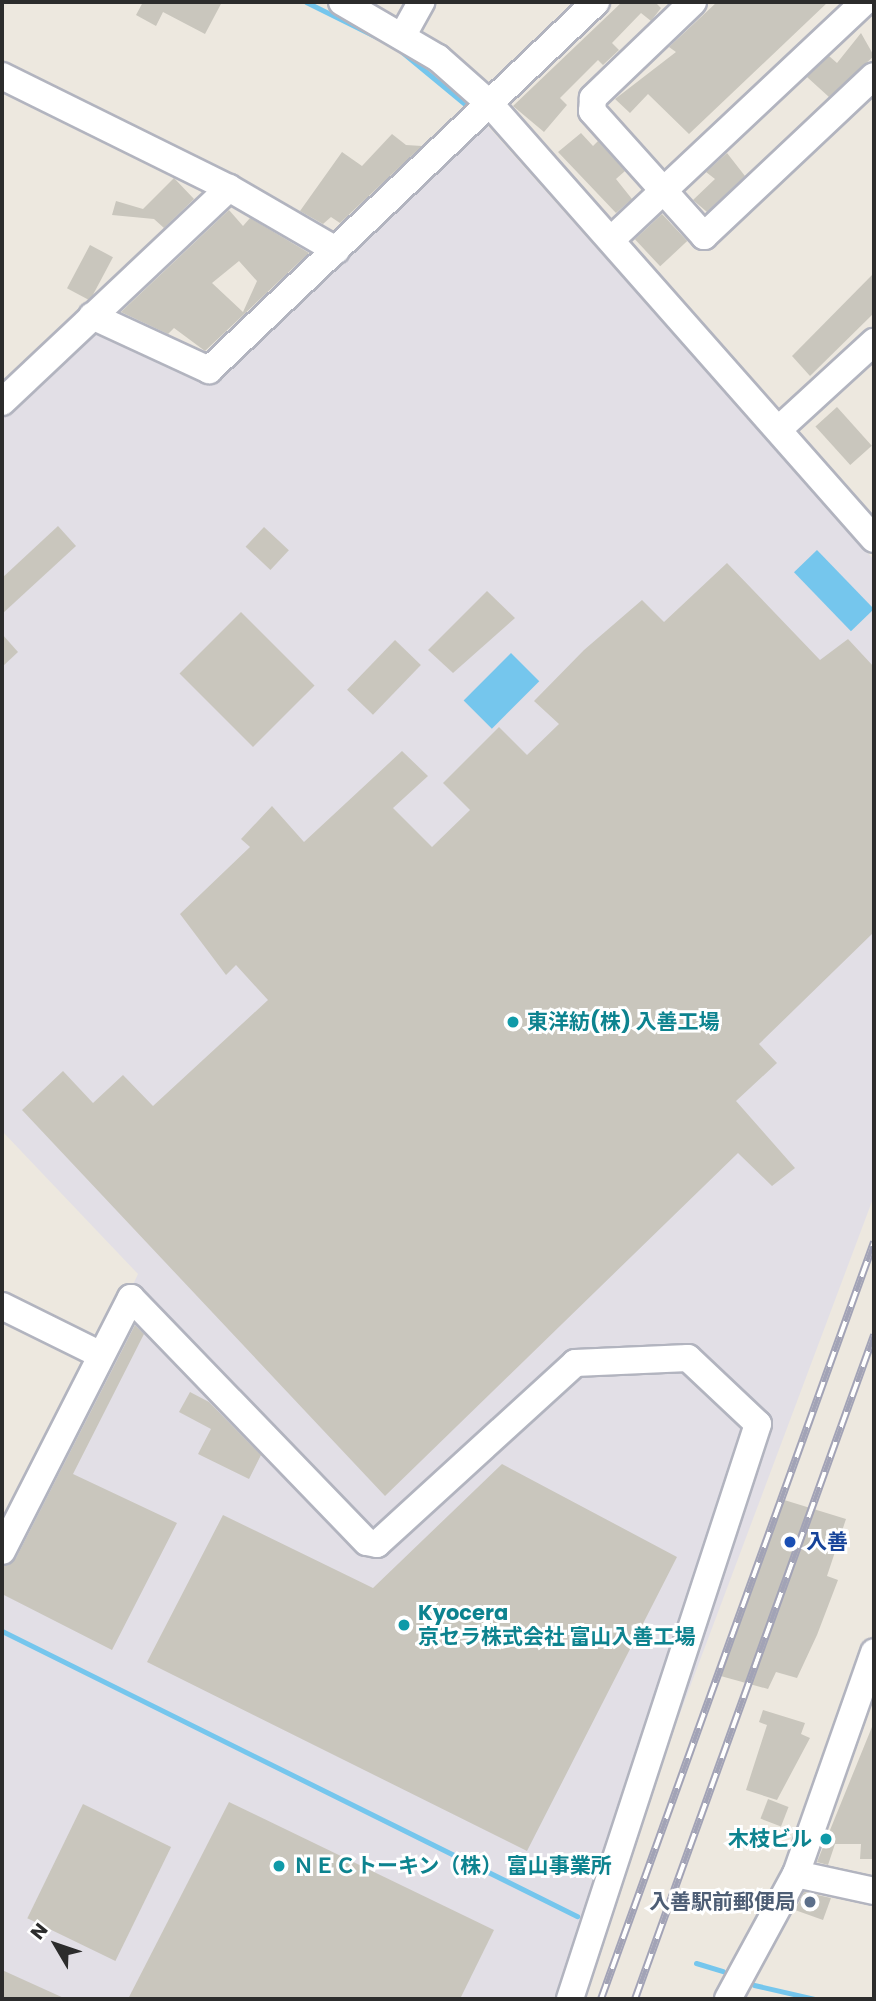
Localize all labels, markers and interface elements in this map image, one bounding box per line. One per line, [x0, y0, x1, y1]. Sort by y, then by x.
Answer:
place label: 東洋紡(株) 入善工場 [527, 1009, 719, 1035]
marker: 東洋紡(株) 入善工場 [505, 1014, 521, 1030]
place label: 入善 [806, 1529, 848, 1555]
marker: 入善 [780, 1532, 800, 1552]
place label: Kyocera 京セラ株式会社 富山入善工場 [418, 1600, 695, 1650]
marker: Kyocera 京セラ株式会社 富山入善工場 [396, 1617, 412, 1633]
place label: 木枝ビル [728, 1826, 812, 1852]
marker: 木枝ビル [818, 1831, 834, 1847]
place label: ＮＥＣトーキン（株） 富山事業所 [293, 1853, 612, 1879]
marker: ＮＥＣトーキン（株） 富山事業所 [271, 1858, 287, 1874]
place label: 入善駅前郵便局 [649, 1889, 796, 1915]
marker: 入善駅前郵便局 [802, 1894, 818, 1910]
north arrow [21, 1910, 91, 1980]
text: N [24, 1917, 54, 1946]

